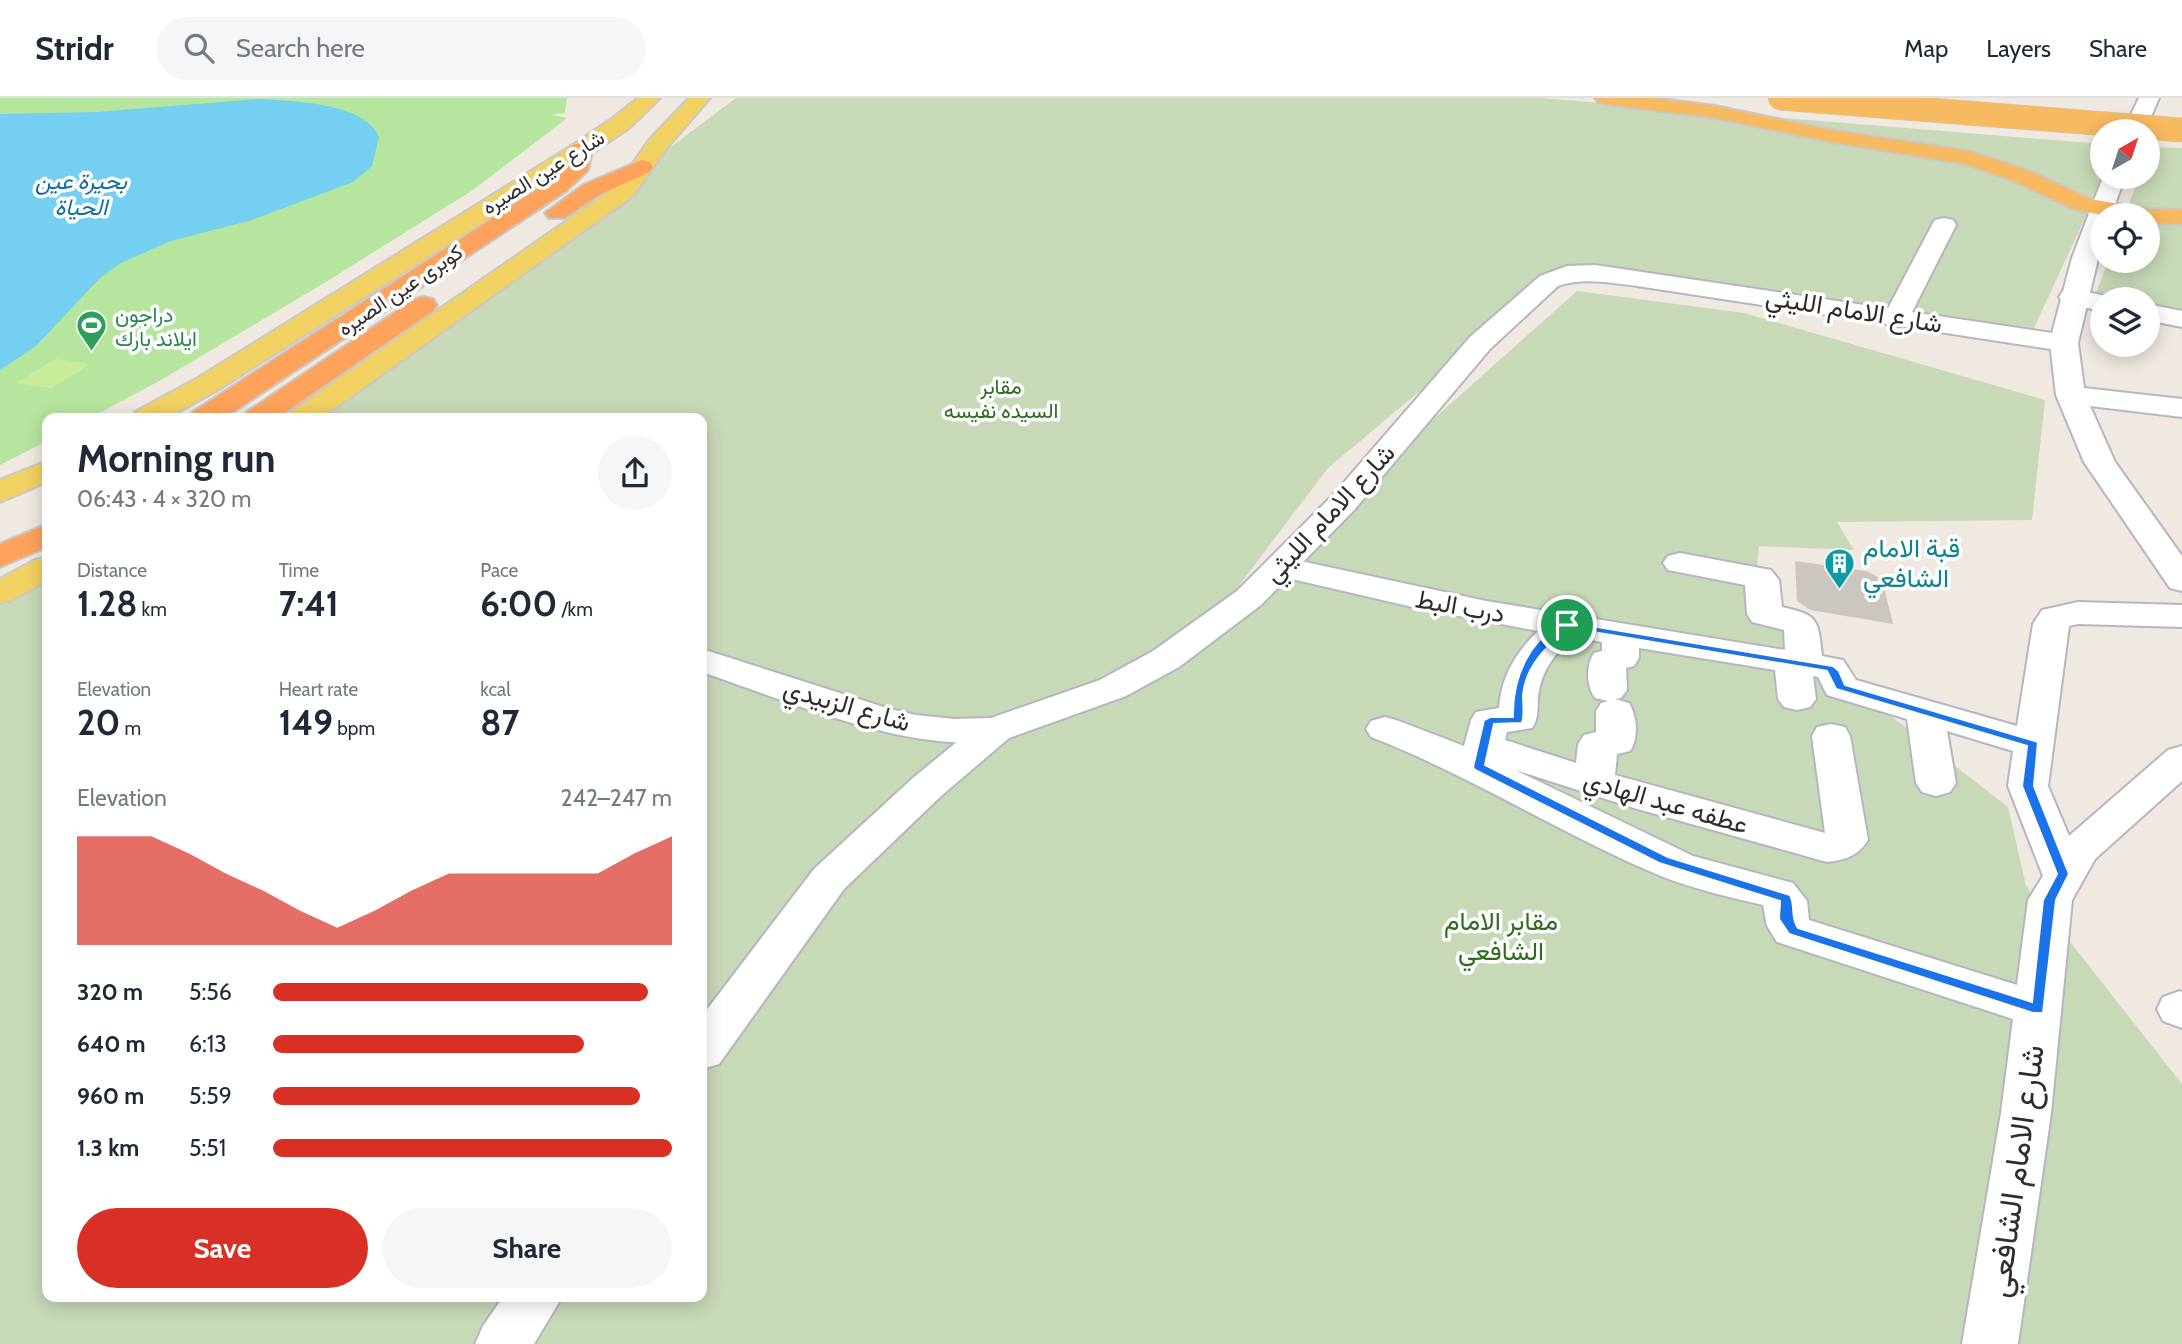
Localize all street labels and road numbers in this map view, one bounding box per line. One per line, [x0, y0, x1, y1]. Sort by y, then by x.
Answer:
street label: شارع عين الصيره [477, 124, 610, 221]
street label: كوبرى عين الصيره [333, 239, 468, 342]
street label: شارع الامام الليثي [1763, 280, 1945, 345]
street label: شارع الامام الليثي [1256, 437, 1405, 593]
street label: درب البط [1413, 582, 1507, 630]
street label: شارع الزبيدي [779, 672, 914, 743]
street label: عطفه عبد الهادي [1579, 763, 1752, 846]
street label: شارع الامام الشافعي [1978, 1042, 2059, 1301]

